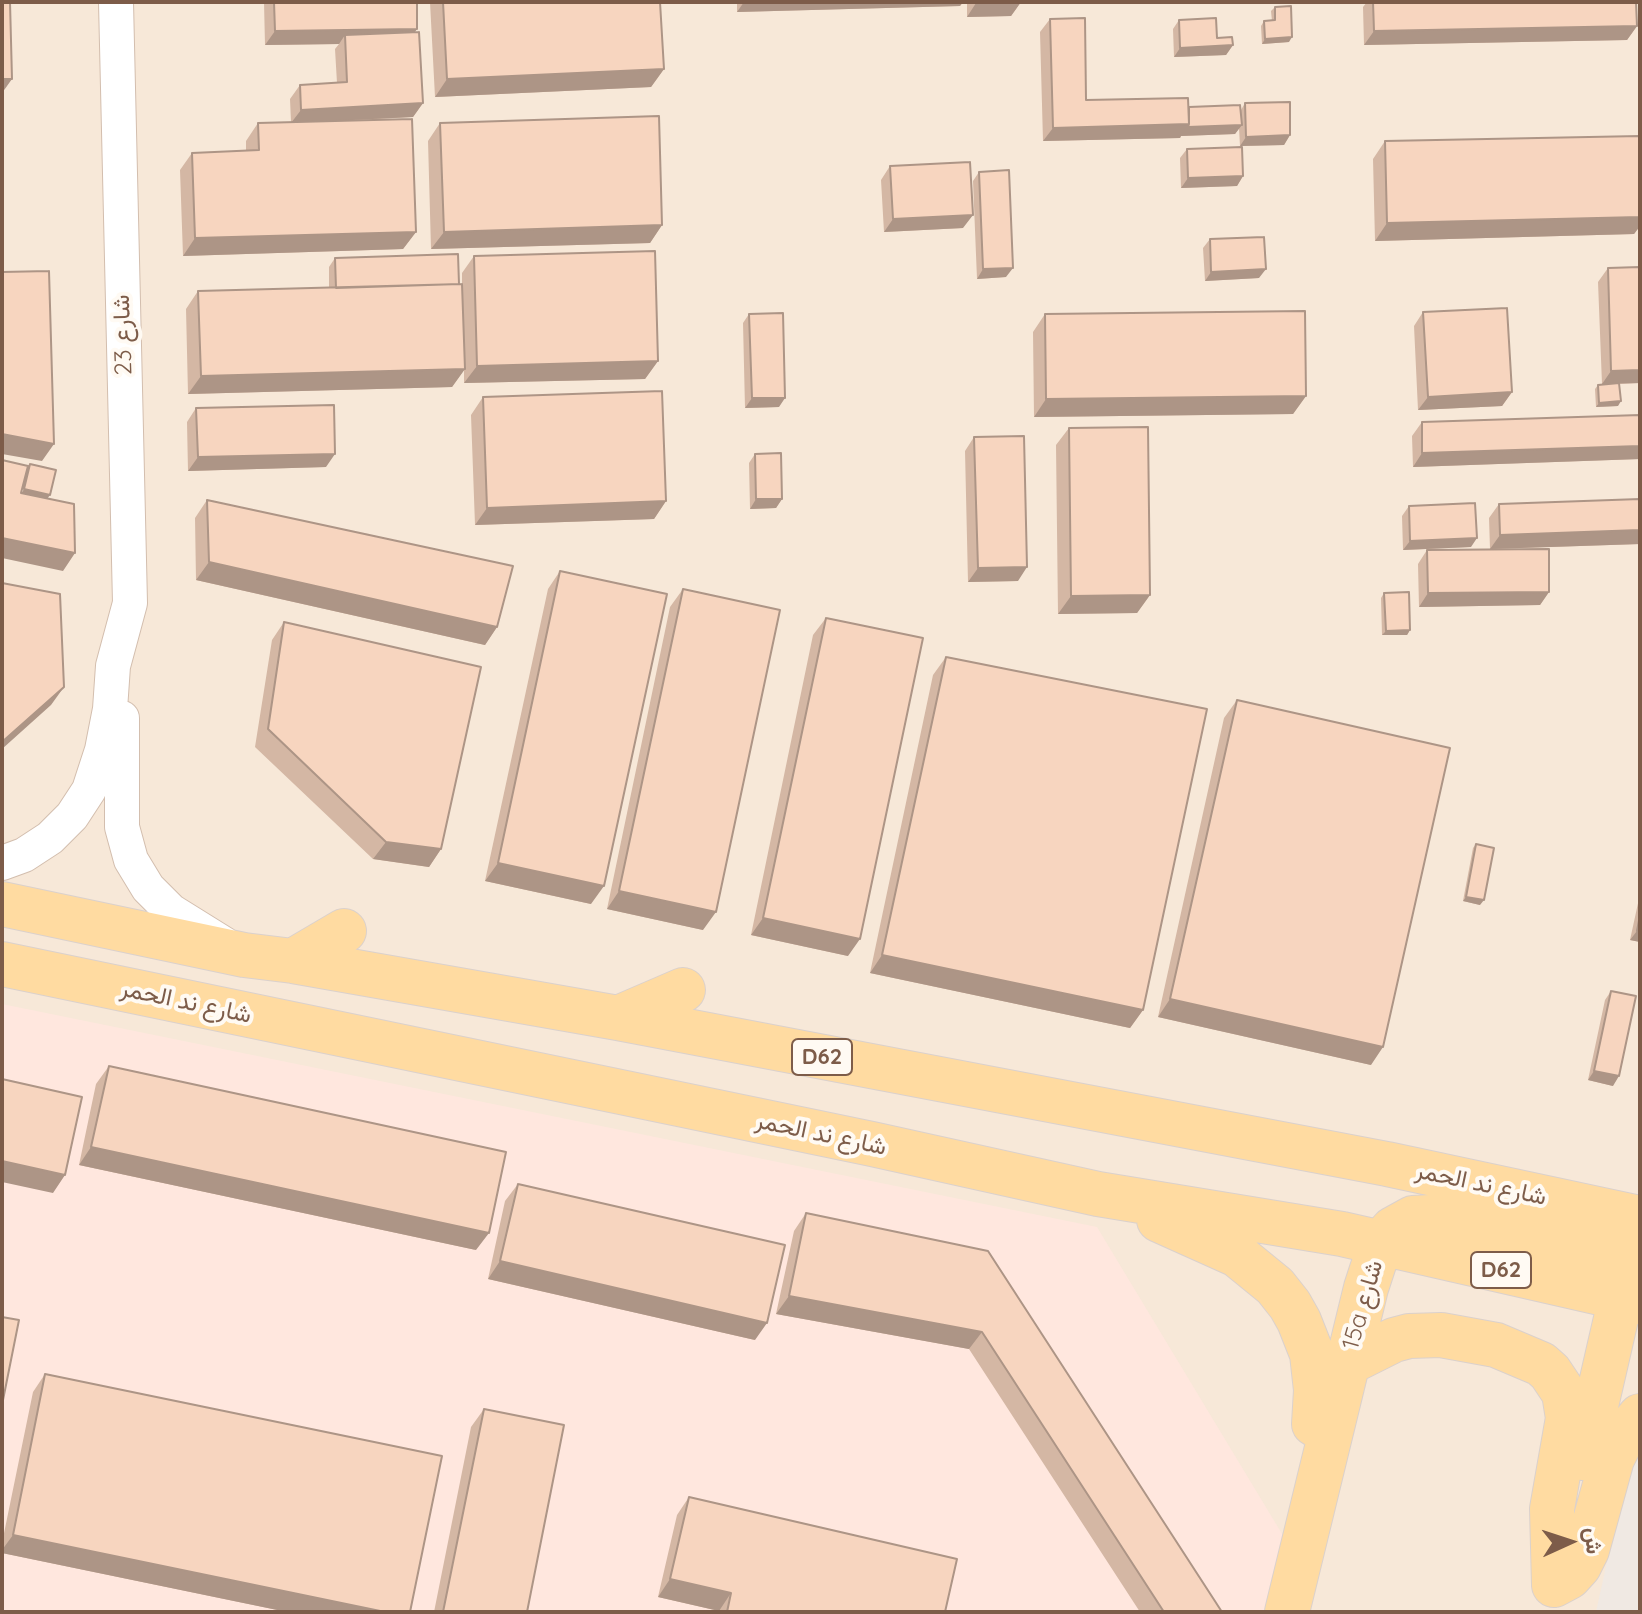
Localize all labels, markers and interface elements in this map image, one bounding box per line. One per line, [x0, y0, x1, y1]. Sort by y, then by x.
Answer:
street label: شارع 23 [107, 294, 139, 376]
street label: شارع ند الحمر [118, 974, 254, 1030]
road number: D62 [792, 1039, 852, 1075]
street label: شارع ند الحمر [753, 1106, 889, 1162]
street label: شارع ند الحمر [1413, 1156, 1549, 1212]
road number: D62 [1471, 1252, 1531, 1288]
street label: 15a شارع [1337, 1257, 1389, 1353]
north arrow [1530, 1502, 1610, 1582]
text: ش [1579, 1527, 1609, 1555]

